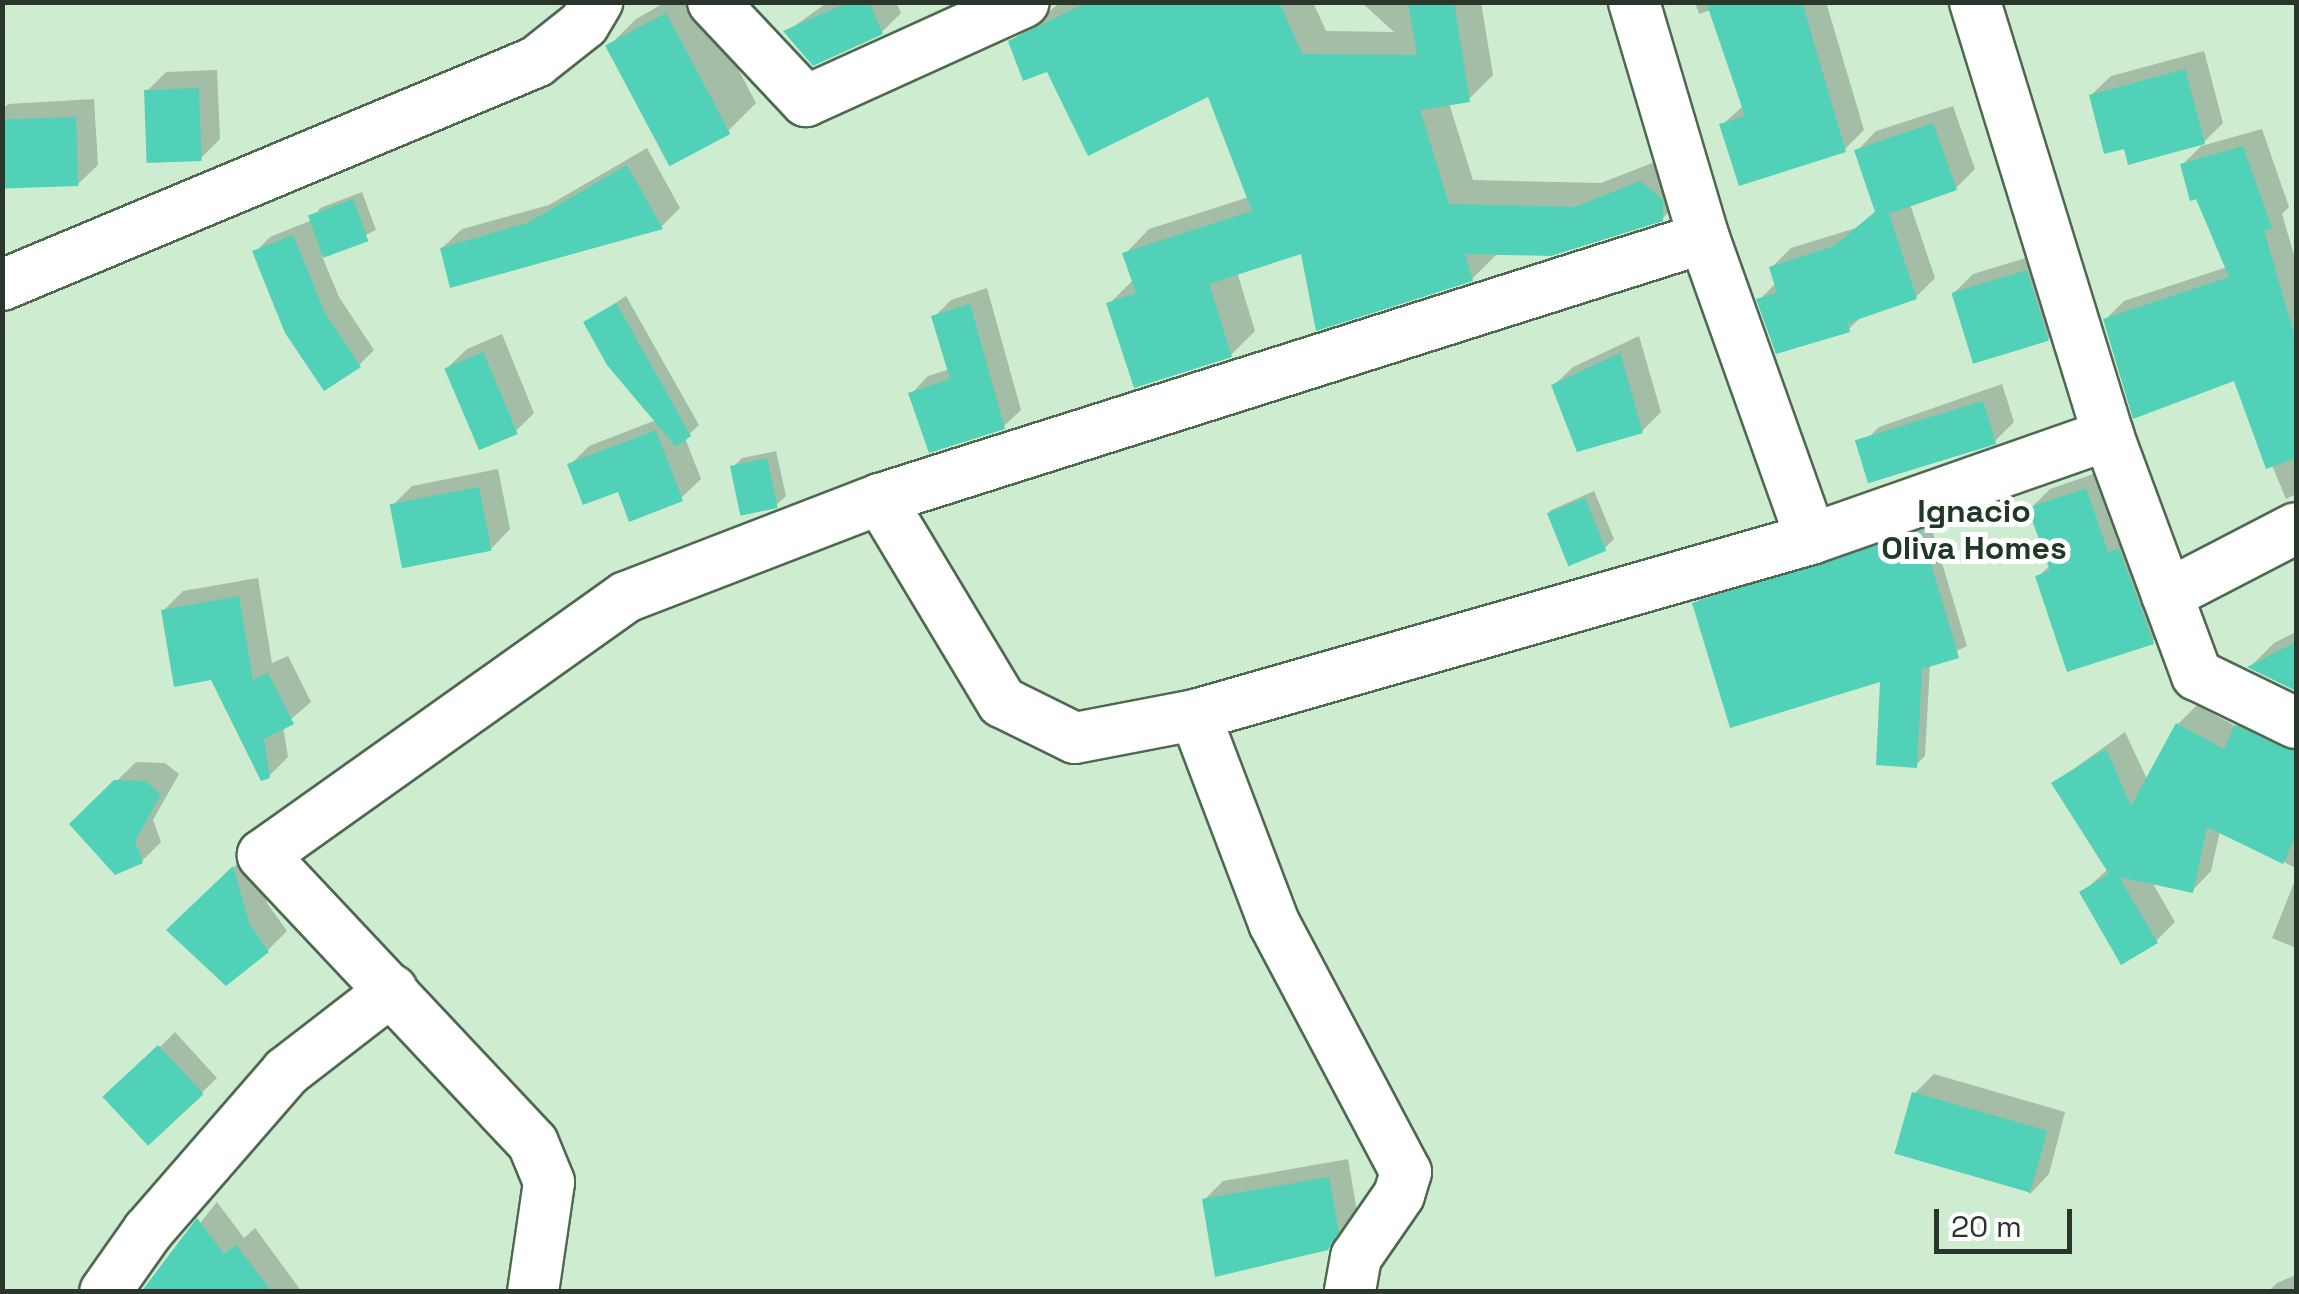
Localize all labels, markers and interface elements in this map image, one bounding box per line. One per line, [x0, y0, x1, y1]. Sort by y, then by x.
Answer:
district label: Ignacio Oliva Homes [1881, 493, 2067, 568]
scale bar [1939, 1189, 2076, 1251]
text: 20 m [1951, 1207, 2022, 1246]

